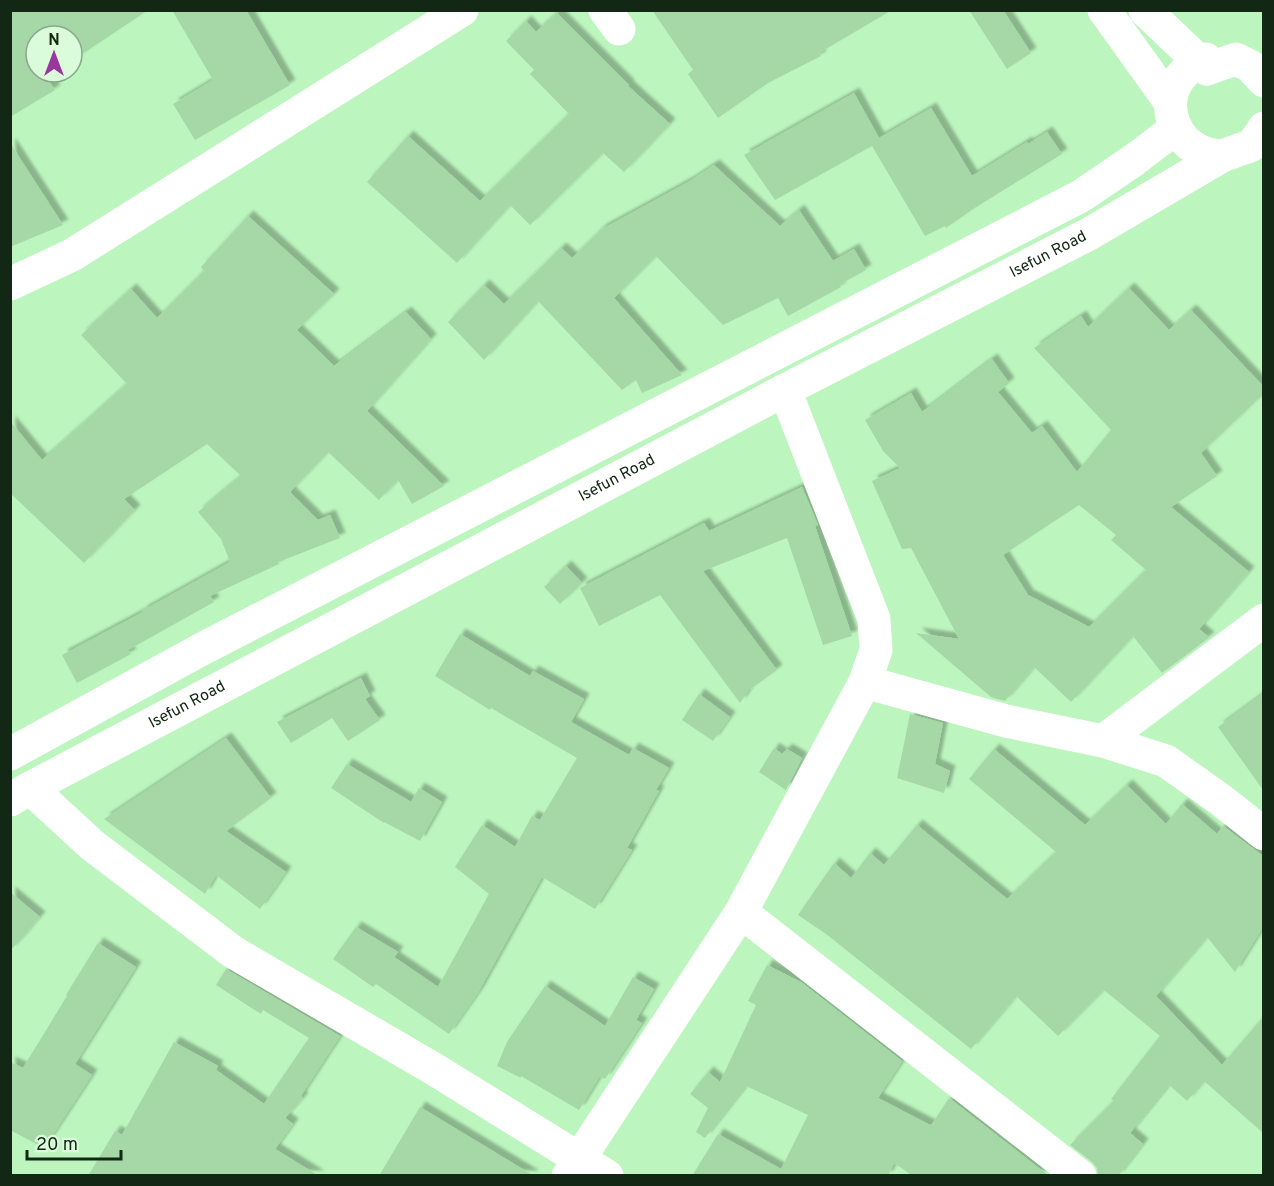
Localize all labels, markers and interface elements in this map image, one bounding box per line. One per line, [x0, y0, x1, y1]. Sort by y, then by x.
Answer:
north arrow [24, 24, 84, 84]
text: N [48, 31, 60, 51]
street label: Isefun Road [1007, 227, 1090, 283]
street label: Isefun Road [575, 450, 659, 507]
street label: Isefun Road [145, 677, 229, 734]
scale bar [27, 1123, 122, 1161]
text: 20 m [36, 1134, 78, 1157]

